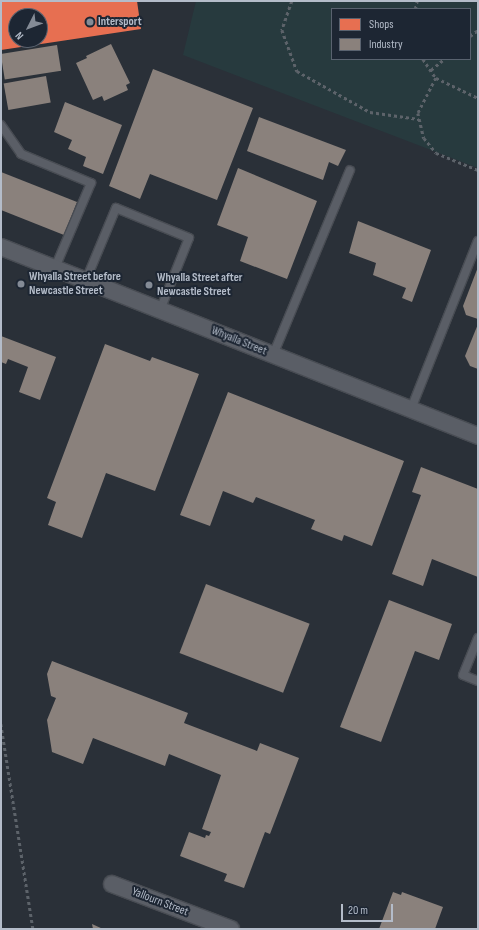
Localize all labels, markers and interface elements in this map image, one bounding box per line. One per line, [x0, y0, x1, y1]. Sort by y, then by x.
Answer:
north arrow [8, 8, 48, 48]
legend [331, 8, 471, 60]
place label: Intersport [98, 15, 142, 29]
marker: Intersport [85, 17, 95, 27]
text: Shops [369, 17, 394, 32]
text: N [13, 29, 26, 42]
text: Industry [369, 37, 403, 52]
place label: Whyalla Street before Newcastle Street [29, 270, 121, 298]
place label: Whyalla Street after Newcastle Street [157, 271, 243, 299]
marker: Whyalla Street before Newcastle Street [16, 279, 26, 289]
marker: Whyalla Street after Newcastle Street [144, 280, 154, 290]
street label: Whyalla Street [209, 323, 269, 359]
street label: Yallourn Street [130, 885, 190, 919]
scale bar [343, 896, 395, 922]
text: 20 m [348, 903, 368, 918]

